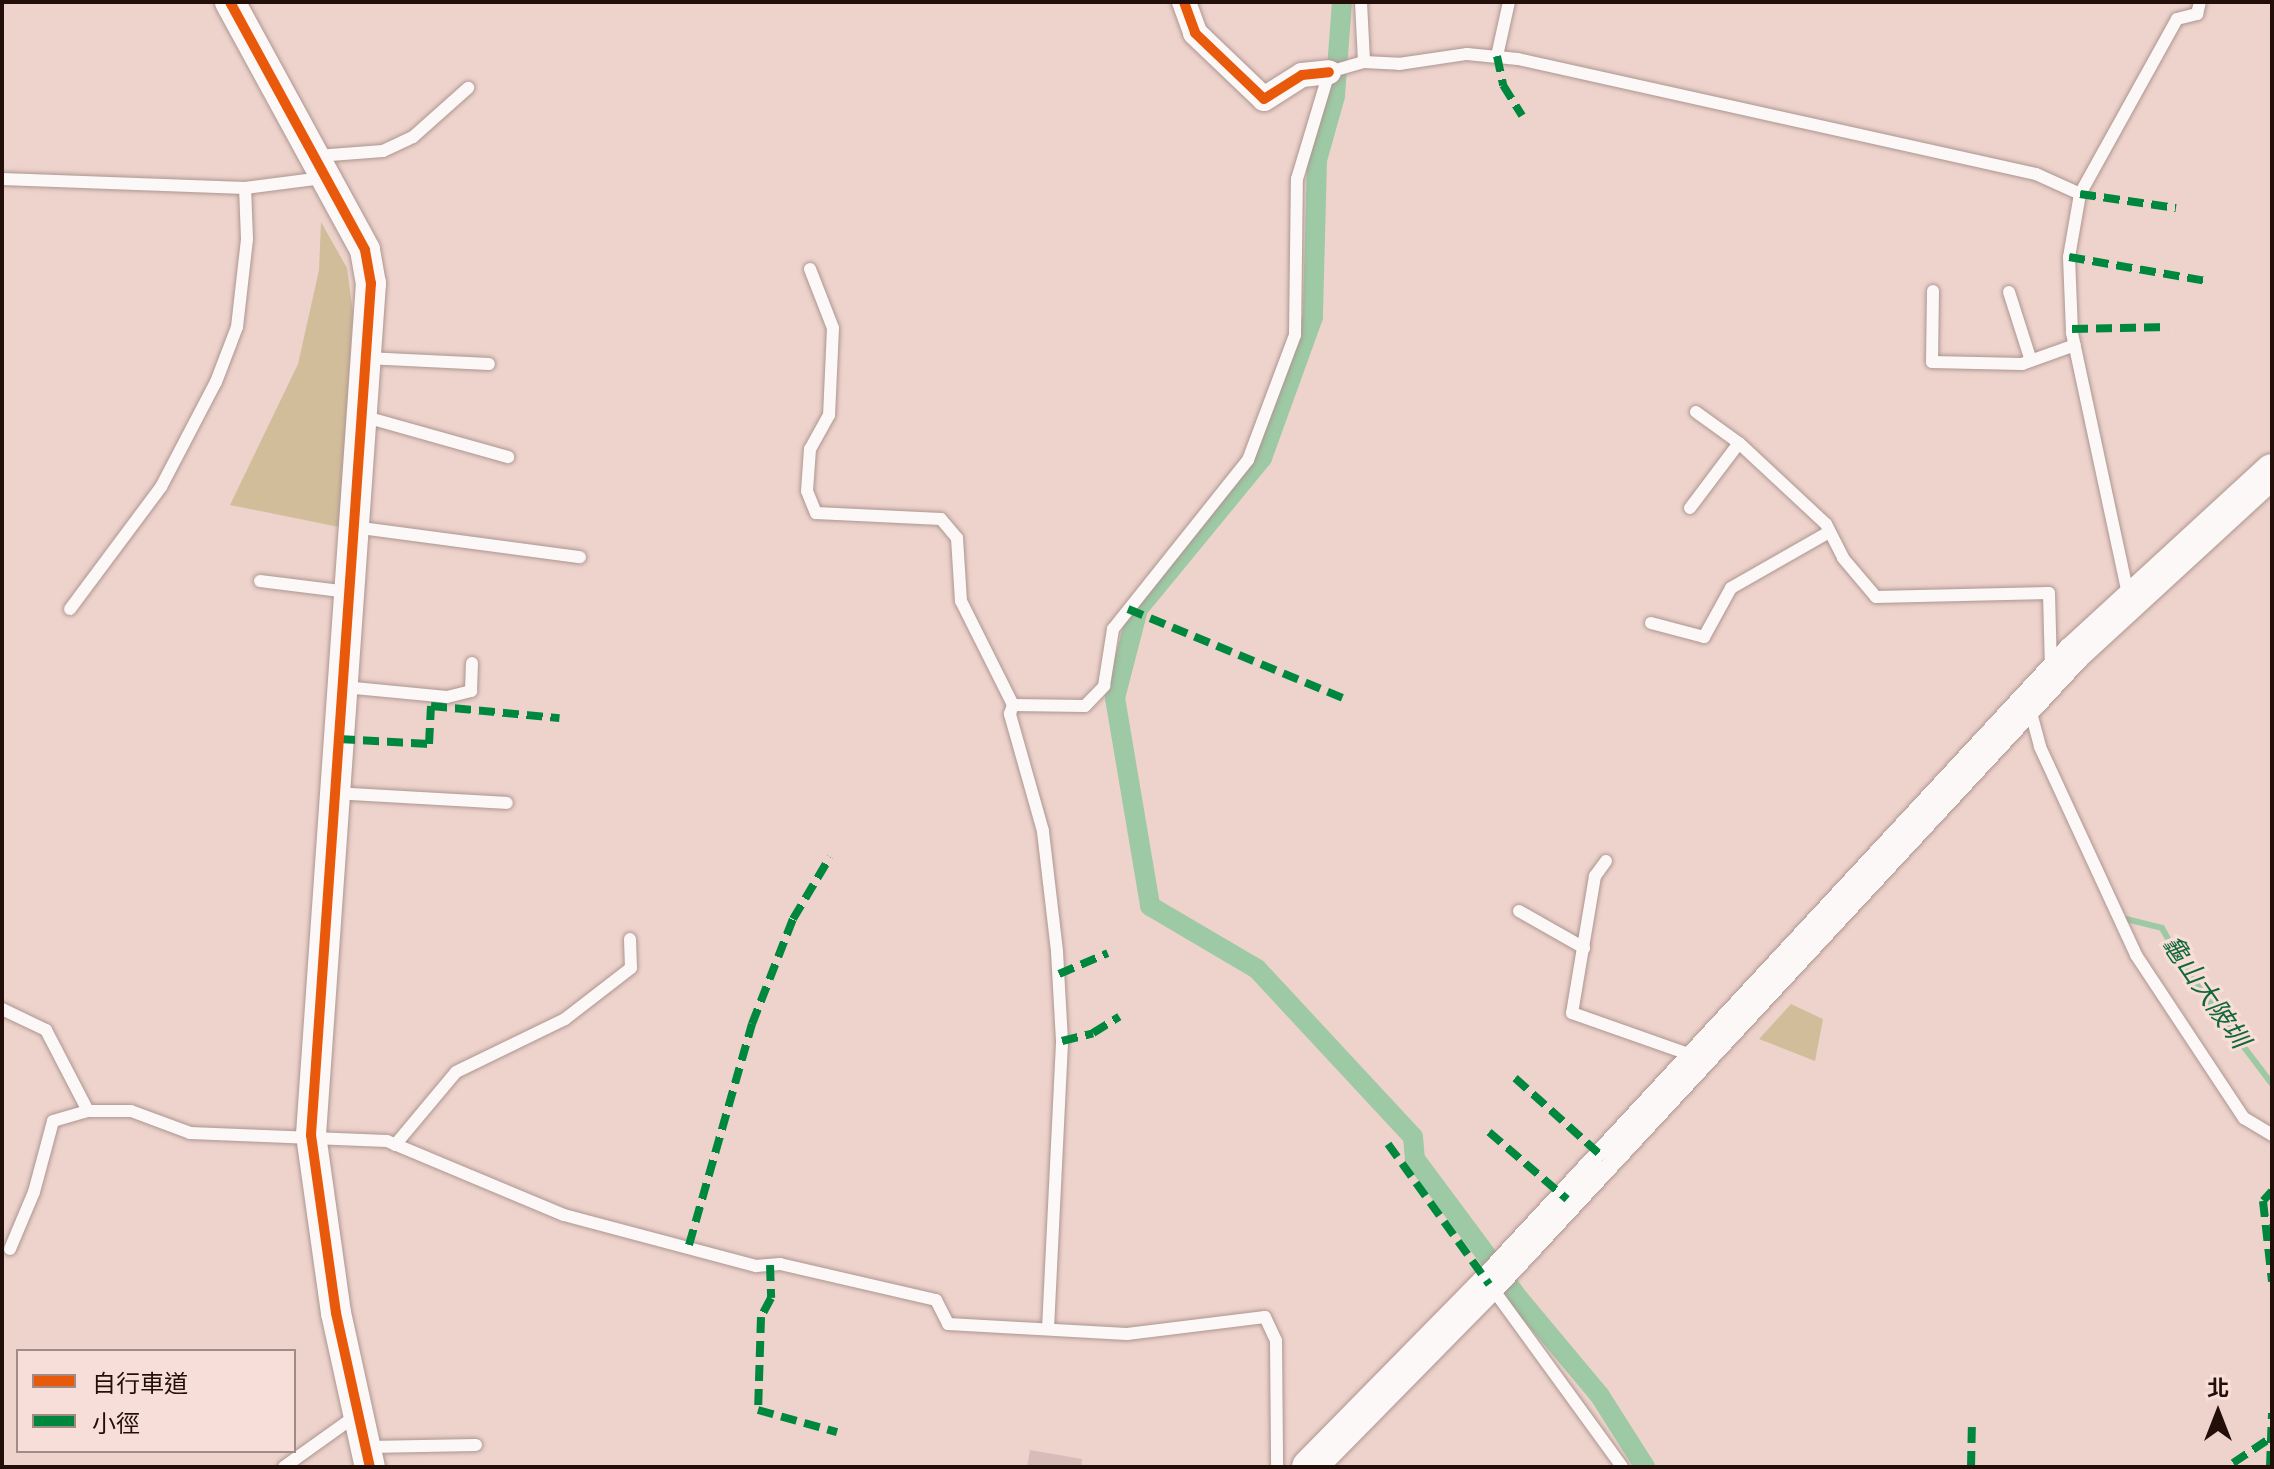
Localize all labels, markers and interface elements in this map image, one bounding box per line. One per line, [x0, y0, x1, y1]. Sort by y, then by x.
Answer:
water label: 龜山大陂圳 [2155, 930, 2255, 1054]
legend [16, 1349, 296, 1453]
text: 自行車道 [92, 1369, 188, 1398]
north arrow [2178, 1373, 2258, 1453]
text: 北 [2207, 1375, 2229, 1402]
text: 小徑 [92, 1409, 140, 1438]

